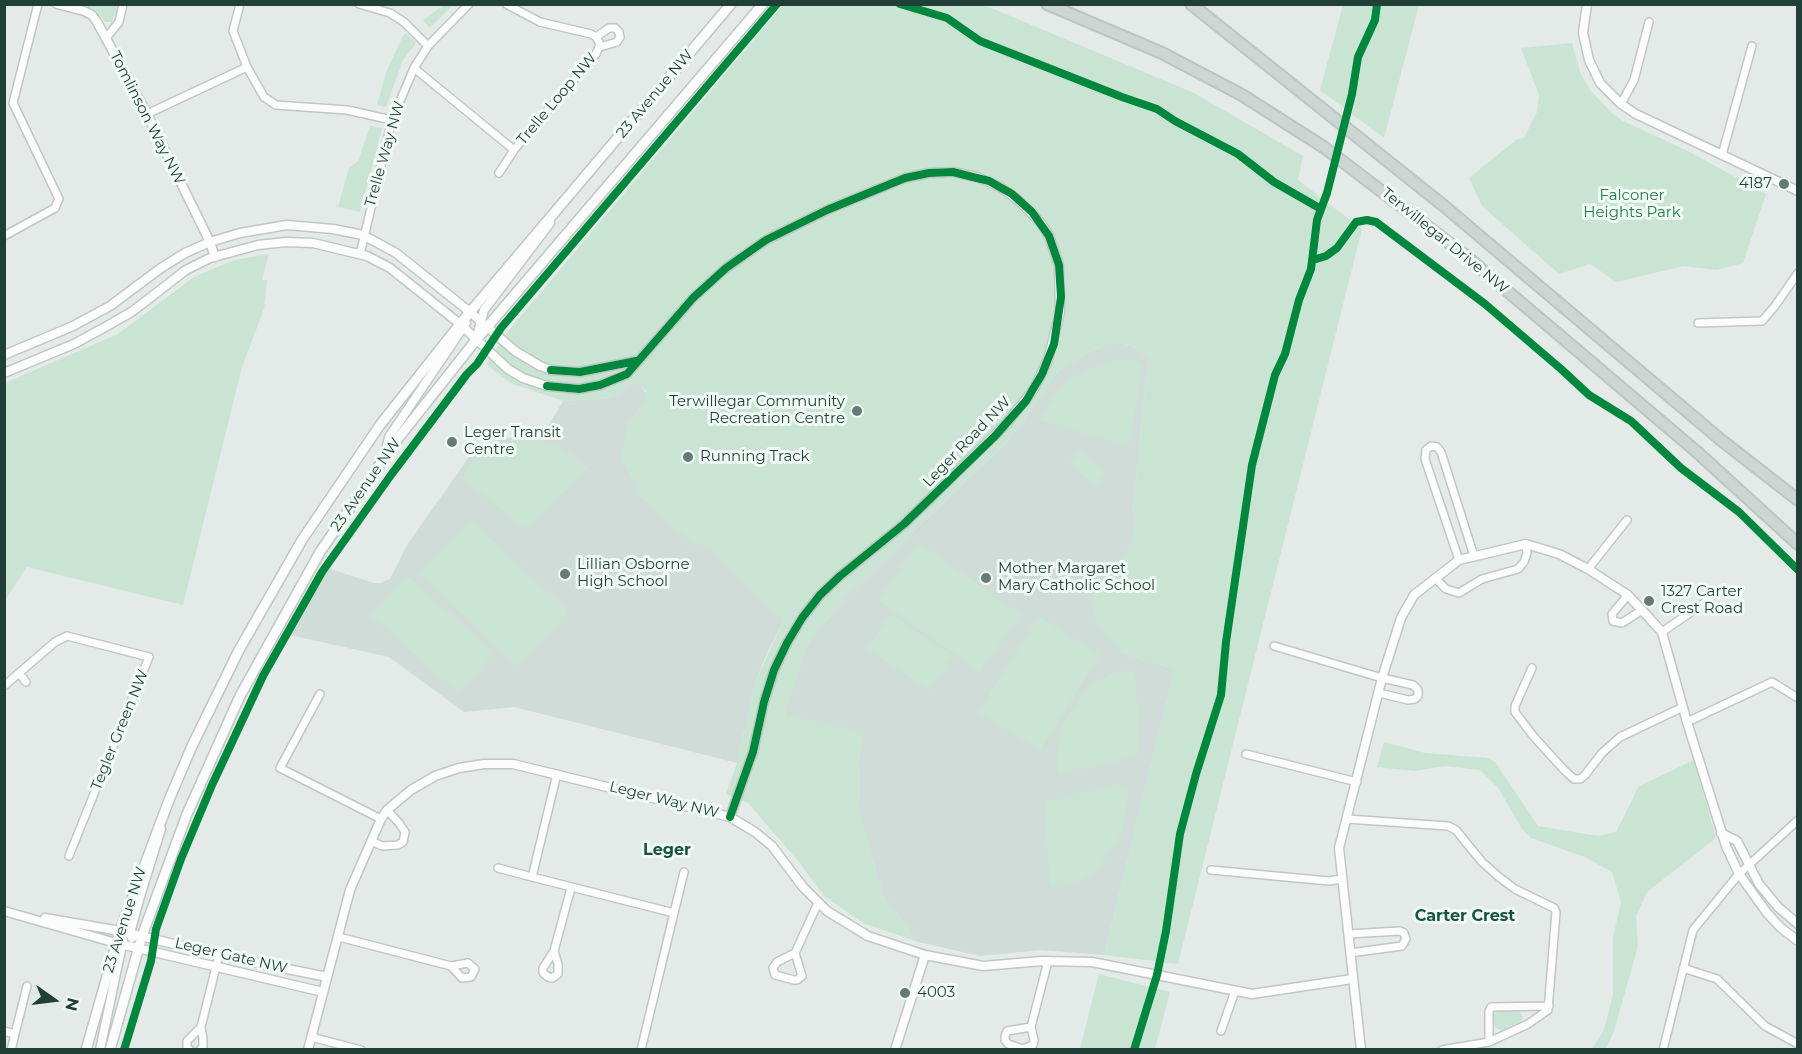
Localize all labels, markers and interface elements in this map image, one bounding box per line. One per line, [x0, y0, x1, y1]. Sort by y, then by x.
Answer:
street label: 23 Avenue NW [613, 46, 697, 142]
street label: Tomlinson Way NW [106, 48, 188, 188]
street label: Trelle Loop NW [513, 49, 601, 149]
street label: Trelle Way NW [361, 99, 409, 209]
place label: 4187 [1739, 175, 1772, 193]
marker: 4187 [1777, 177, 1791, 191]
street label: Terwillegar Drive NW [1378, 184, 1512, 298]
park label: Falconer Heights Park [1583, 187, 1681, 222]
place label: Terwillegar Community Recreation Centre [669, 393, 845, 428]
street label: Leger Road NW [919, 393, 1015, 491]
marker: Terwillegar Community Recreation Centre [850, 404, 864, 418]
place label: Leger Transit Centre [464, 424, 561, 459]
street label: 23 Avenue NW [327, 435, 405, 535]
marker: Leger Transit Centre [445, 435, 459, 449]
place label: Running Track [700, 448, 810, 466]
marker: Running Track [681, 450, 695, 464]
place label: Lillian Osborne High School [577, 556, 689, 591]
place label: Mother Margaret Mary Catholic School [998, 560, 1155, 595]
marker: Lillian Osborne High School [558, 567, 572, 581]
marker: Mother Margaret Mary Catholic School [979, 571, 993, 585]
place label: 1327 Carter Crest Road [1661, 583, 1743, 618]
marker: 1327 Carter Crest Road [1642, 594, 1656, 608]
street label: Tegler Green NW [88, 667, 152, 793]
street label: Leger Way NW [607, 778, 721, 822]
district label: Leger [643, 840, 691, 860]
street label: 23 Avenue NW [99, 865, 151, 975]
district label: Carter Crest [1415, 906, 1515, 926]
street label: Leger Gate NW [173, 934, 289, 978]
north arrow [24, 970, 84, 1030]
place label: 4003 [917, 984, 955, 1002]
marker: 4003 [898, 986, 912, 1000]
text: N [61, 996, 83, 1013]

